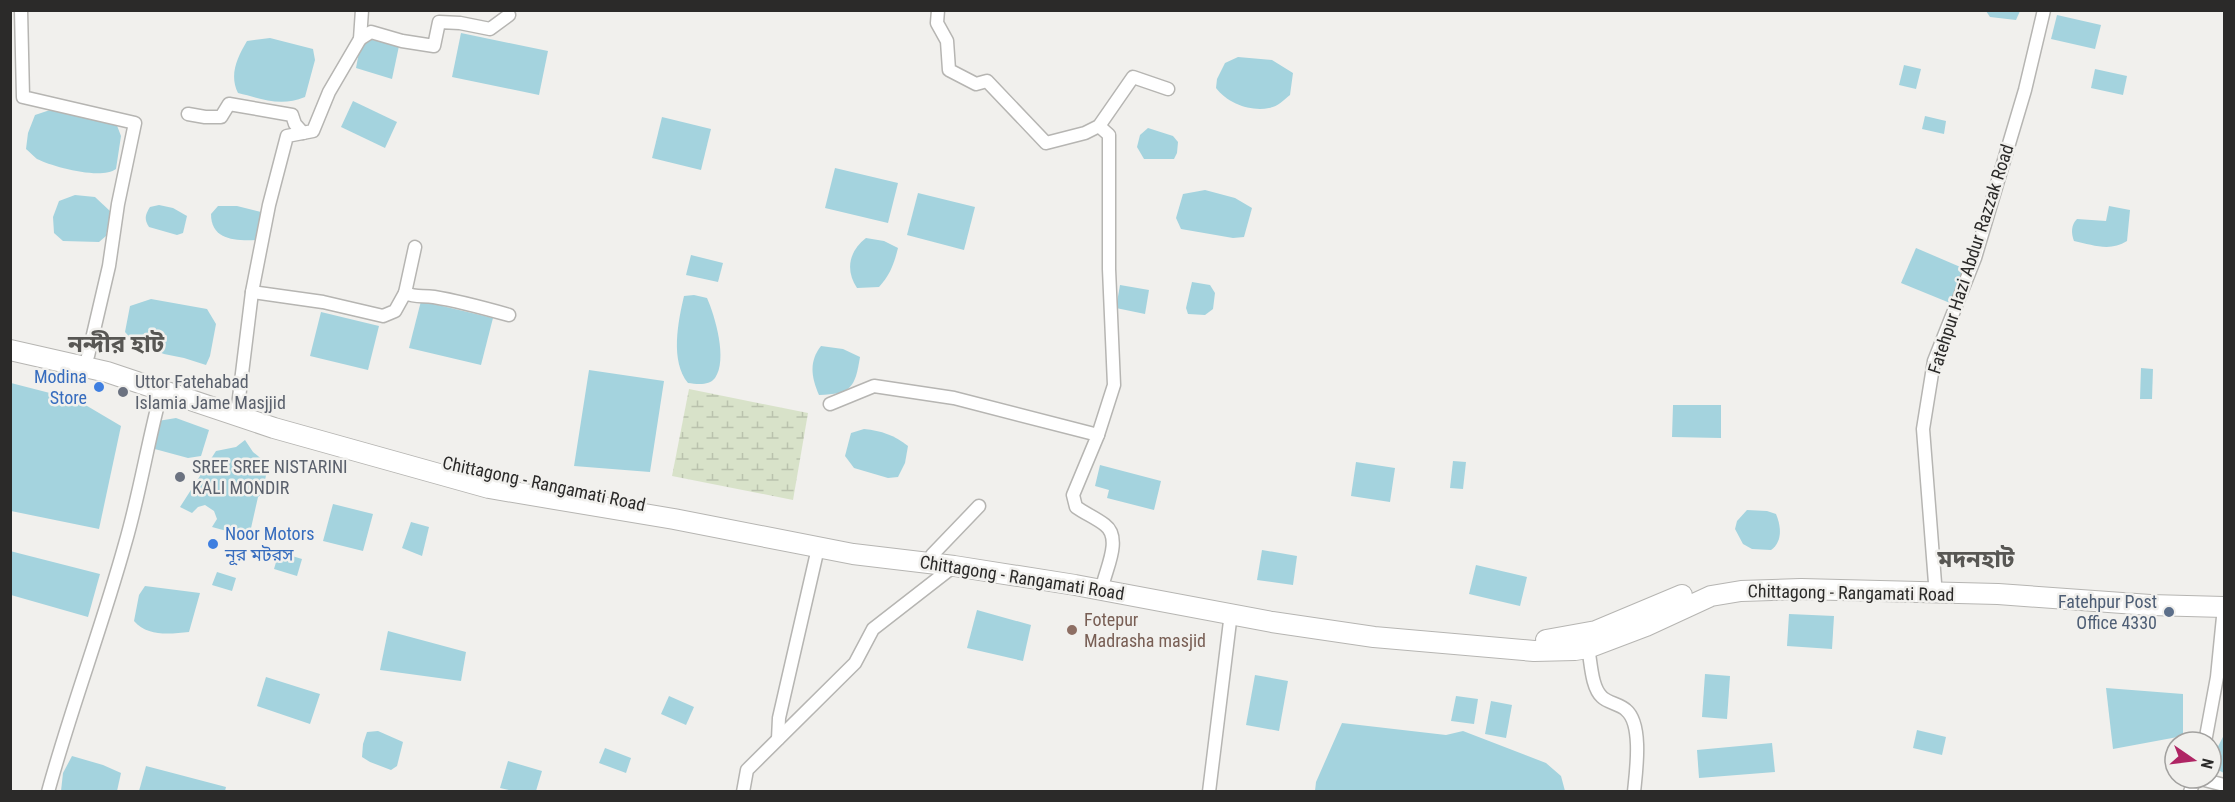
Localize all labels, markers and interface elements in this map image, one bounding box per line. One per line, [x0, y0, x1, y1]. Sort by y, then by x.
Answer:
street label: Fatehpur Hazi Abdur Razzak Road [1923, 141, 2018, 376]
district label: নন্দীর হাট [67, 330, 165, 358]
place label: Modina Store [34, 366, 87, 408]
place label: Uttor Fatehabad Islamia Jame Masjjid [135, 371, 286, 413]
marker: Modina Store [92, 380, 106, 394]
marker: Uttor Fatehabad Islamia Jame Masjjid [116, 385, 130, 399]
street label: Chittagong - Rangamati Road [441, 452, 647, 515]
place label: SREE SREE NISTARINI KALI MONDIR [192, 456, 348, 498]
marker: SREE SREE NISTARINI KALI MONDIR [173, 470, 187, 484]
place label: Noor Motors নূর মটরস [224, 523, 314, 566]
marker: Noor Motors নূর মটরস [206, 537, 220, 551]
district label: মদনহাট [1937, 545, 2015, 573]
street label: Chittagong - Rangamati Road [918, 551, 1126, 604]
street label: Chittagong - Rangamati Road [1747, 580, 1955, 605]
place label: Fatehpur Post Office 4330 [2058, 591, 2157, 633]
marker: Fatehpur Post Office 4330 [2162, 605, 2176, 619]
place label: Fotepur Madrasha masjid [1084, 609, 1206, 651]
marker: Fotepur Madrasha masjid [1065, 623, 1079, 637]
north arrow [2163, 730, 2223, 790]
text: N [2197, 756, 2217, 771]

